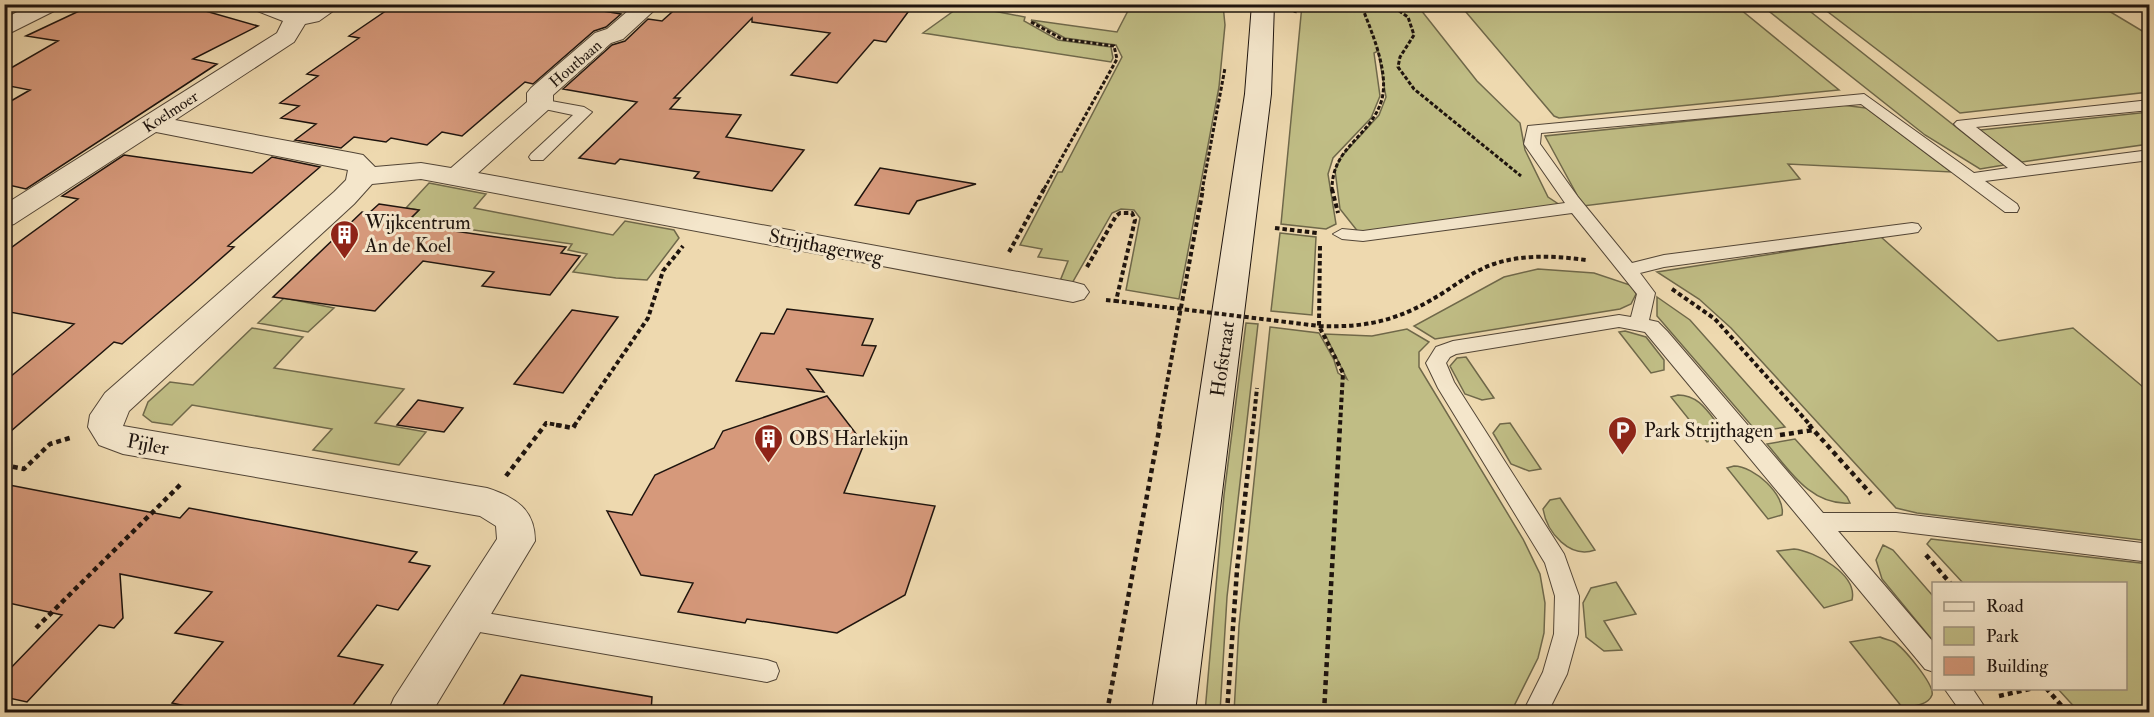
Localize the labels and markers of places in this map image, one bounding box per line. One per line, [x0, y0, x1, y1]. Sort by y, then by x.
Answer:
place label: Wijkcentrum An de Koel [364, 210, 471, 258]
building icon: Wijkcentrum An de Koel [328, 218, 360, 260]
parking icon: Park Strijthagen [1607, 414, 1639, 456]
place label: Park Strijthagen [1644, 418, 1773, 443]
building icon: OBS Harlekijn [752, 422, 784, 464]
place label: OBS Harlekijn [789, 426, 909, 451]

